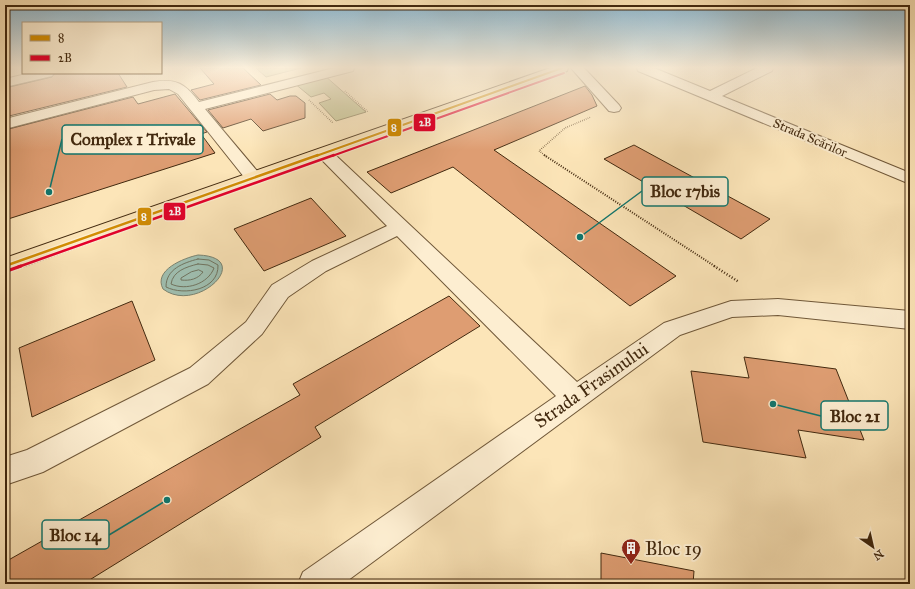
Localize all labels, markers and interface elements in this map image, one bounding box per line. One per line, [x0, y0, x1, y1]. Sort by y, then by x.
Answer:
legend [22, 22, 162, 74]
text: 8 [58, 31, 64, 45]
text: 2B [58, 51, 72, 65]
line badge: 2B [413, 113, 436, 132]
street label: Strada Scărilor [770, 115, 850, 161]
text: 2B [419, 116, 431, 129]
line badge: 8 [387, 118, 402, 137]
text: 8 [391, 121, 397, 134]
callout: Complex 1 Trivale [62, 125, 203, 154]
text: Complex 1 Trivale [70, 129, 196, 150]
callout: Bloc 17bis [642, 177, 728, 206]
text: Bloc 17bis [650, 181, 720, 202]
line badge: 2B [163, 202, 186, 221]
text: 2B [169, 205, 181, 218]
line badge: 8 [137, 207, 152, 226]
text: 8 [141, 210, 147, 223]
street label: Strada Frasinului [529, 337, 653, 433]
callout: Bloc 21 [821, 401, 888, 430]
text: Bloc 21 [830, 406, 880, 427]
callout: Bloc 14 [42, 520, 109, 549]
text: Bloc 14 [49, 525, 102, 546]
north arrow [853, 527, 893, 567]
building icon: Bloc 19 [620, 537, 642, 565]
place label: Bloc 19 [645, 537, 702, 560]
text: N [870, 547, 886, 563]

